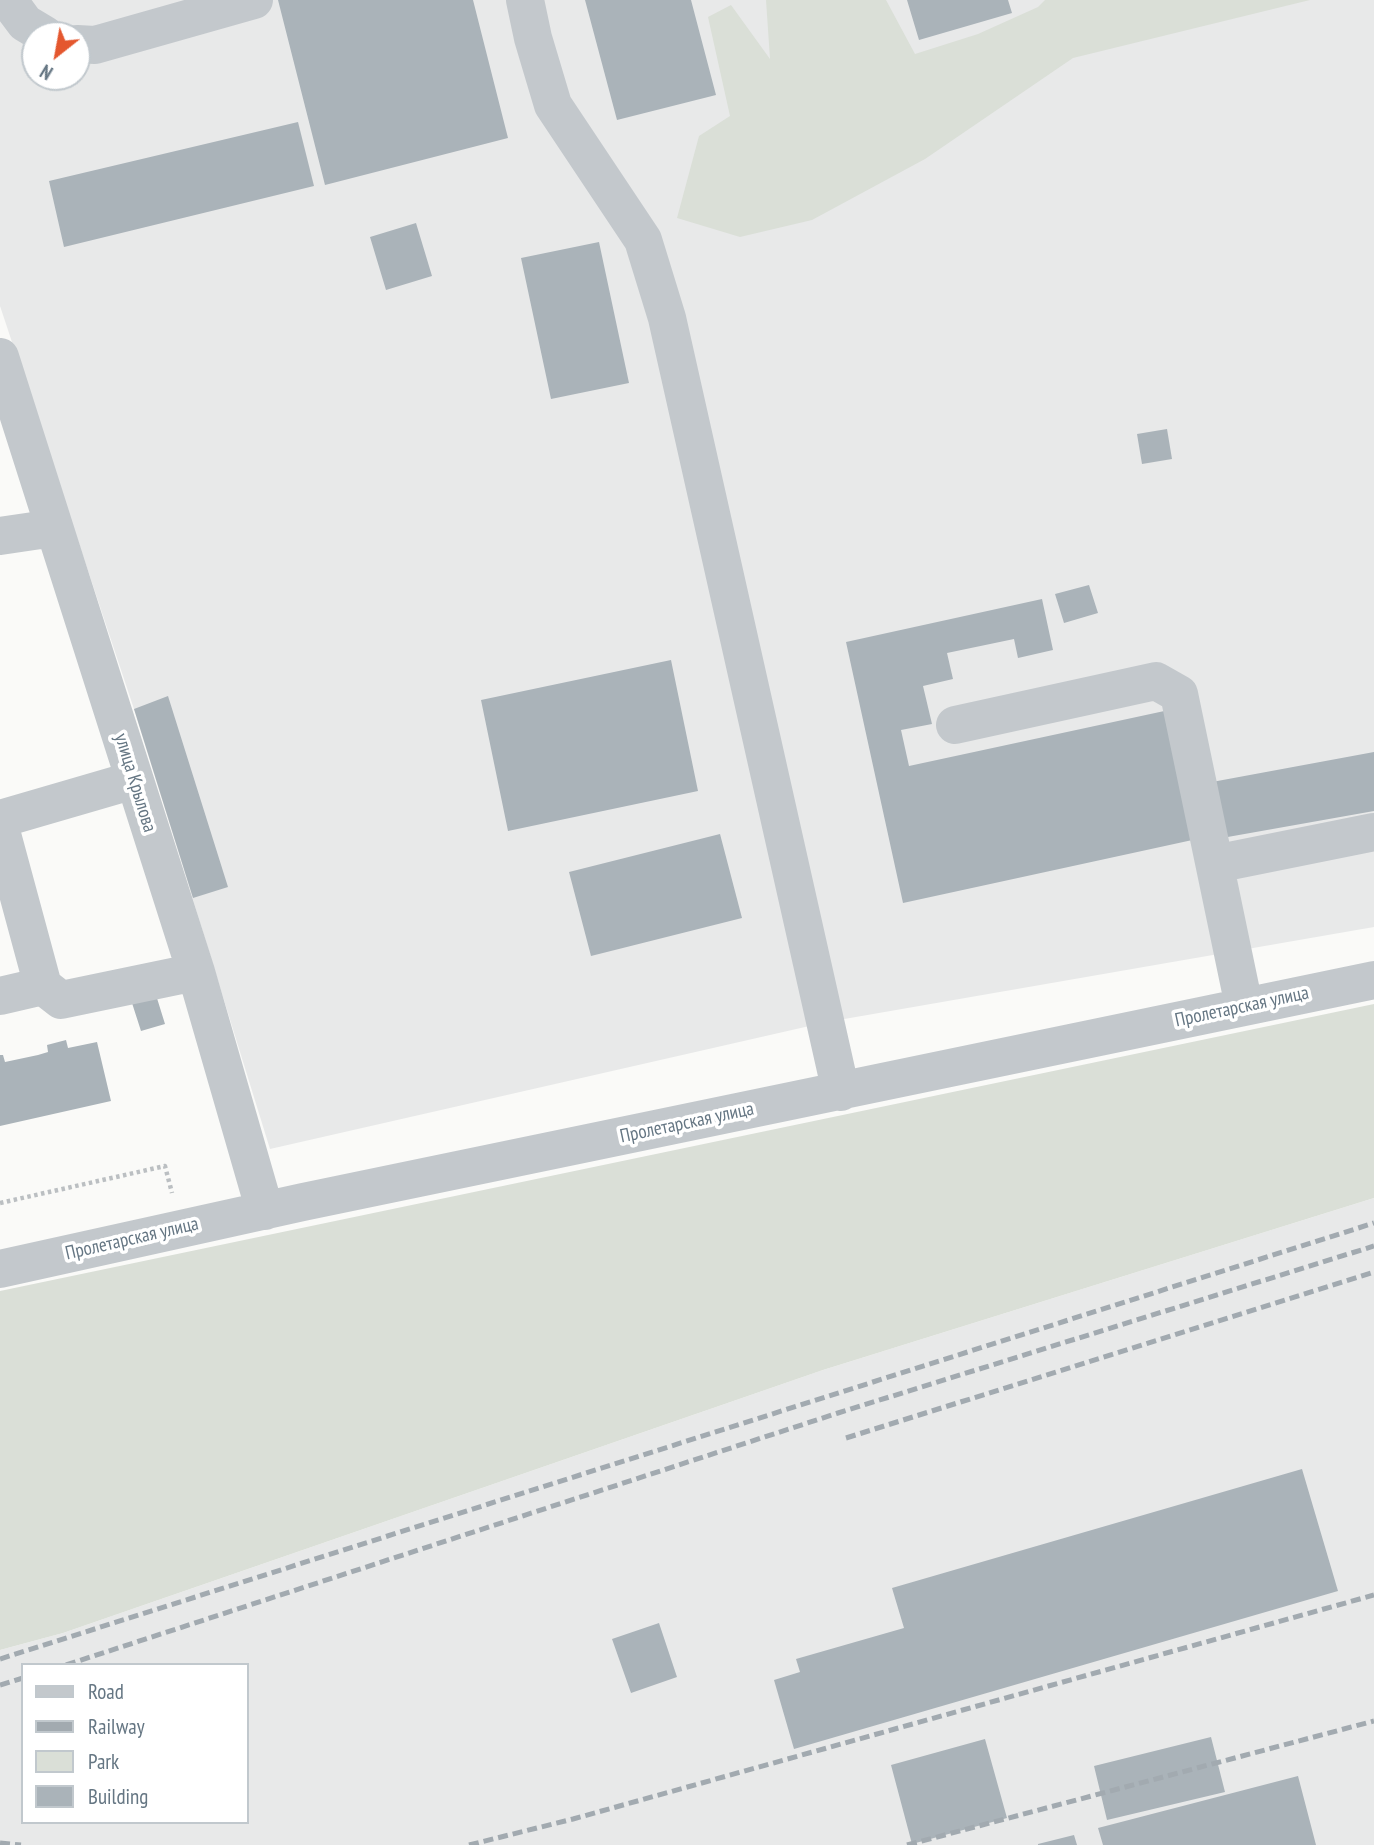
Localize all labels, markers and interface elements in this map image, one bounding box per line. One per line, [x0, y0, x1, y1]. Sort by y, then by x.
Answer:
north arrow [21, 21, 91, 91]
text: N [36, 59, 57, 85]
street label: улица Крылова [109, 731, 161, 835]
street label: Пролетарская улица [1173, 982, 1311, 1032]
street label: Пролетарская улица [618, 1098, 756, 1148]
street label: Пролетарская улица [63, 1213, 201, 1265]
legend [21, 1663, 248, 1824]
text: Road [88, 1678, 124, 1705]
text: Railway [88, 1713, 145, 1740]
text: Park [88, 1748, 119, 1775]
text: Building [88, 1783, 148, 1810]

